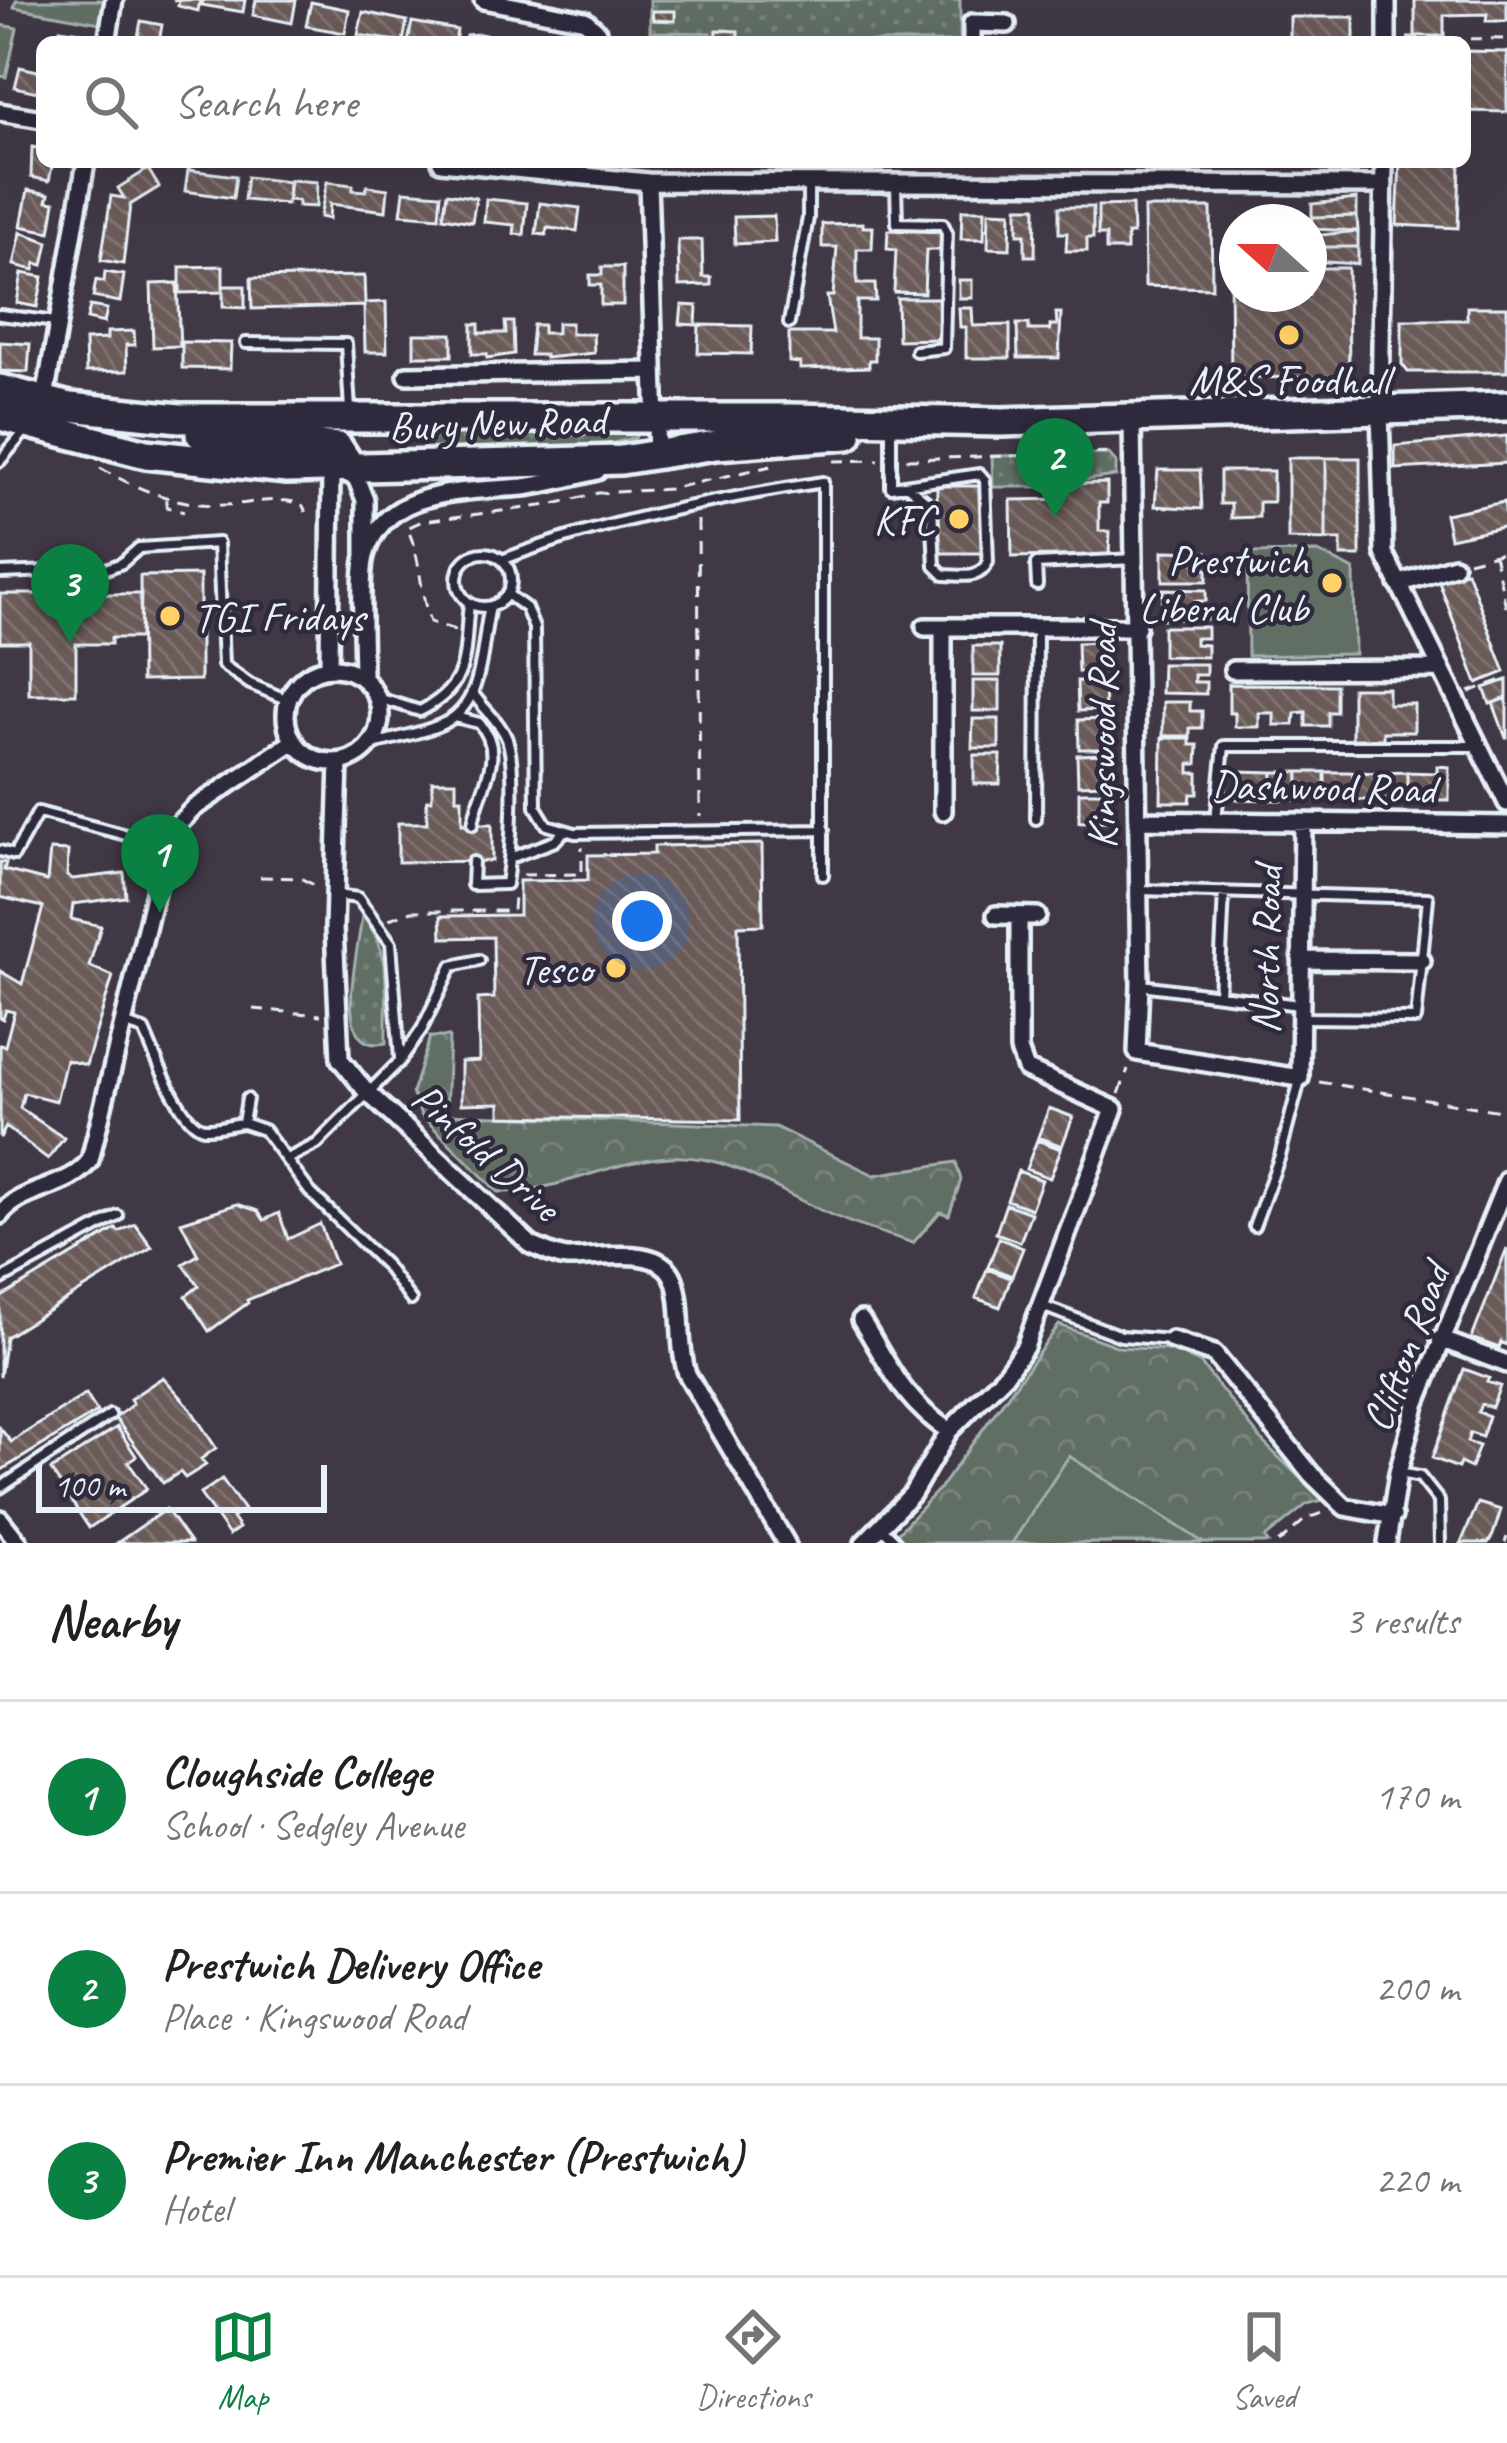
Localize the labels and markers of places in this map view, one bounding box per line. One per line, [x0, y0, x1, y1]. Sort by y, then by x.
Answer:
marker: M&S Foodhall [1276, 322, 1302, 348]
place label: M&S Foodhall [1189, 354, 1396, 407]
pin: 2 [1016, 418, 1094, 517]
place label: KFC [874, 494, 940, 547]
marker: KFC [946, 506, 972, 532]
place label: Prestwich Liberal Club [1139, 534, 1311, 635]
pin: 3 [31, 544, 109, 643]
marker: Prestwich Liberal Club [1319, 570, 1345, 596]
place label: TGI Fridays [194, 591, 368, 644]
marker: TGI Fridays [157, 603, 183, 629]
pin: 1 [121, 814, 199, 913]
place label: Tesco [519, 943, 596, 996]
marker: Tesco [603, 955, 629, 981]

